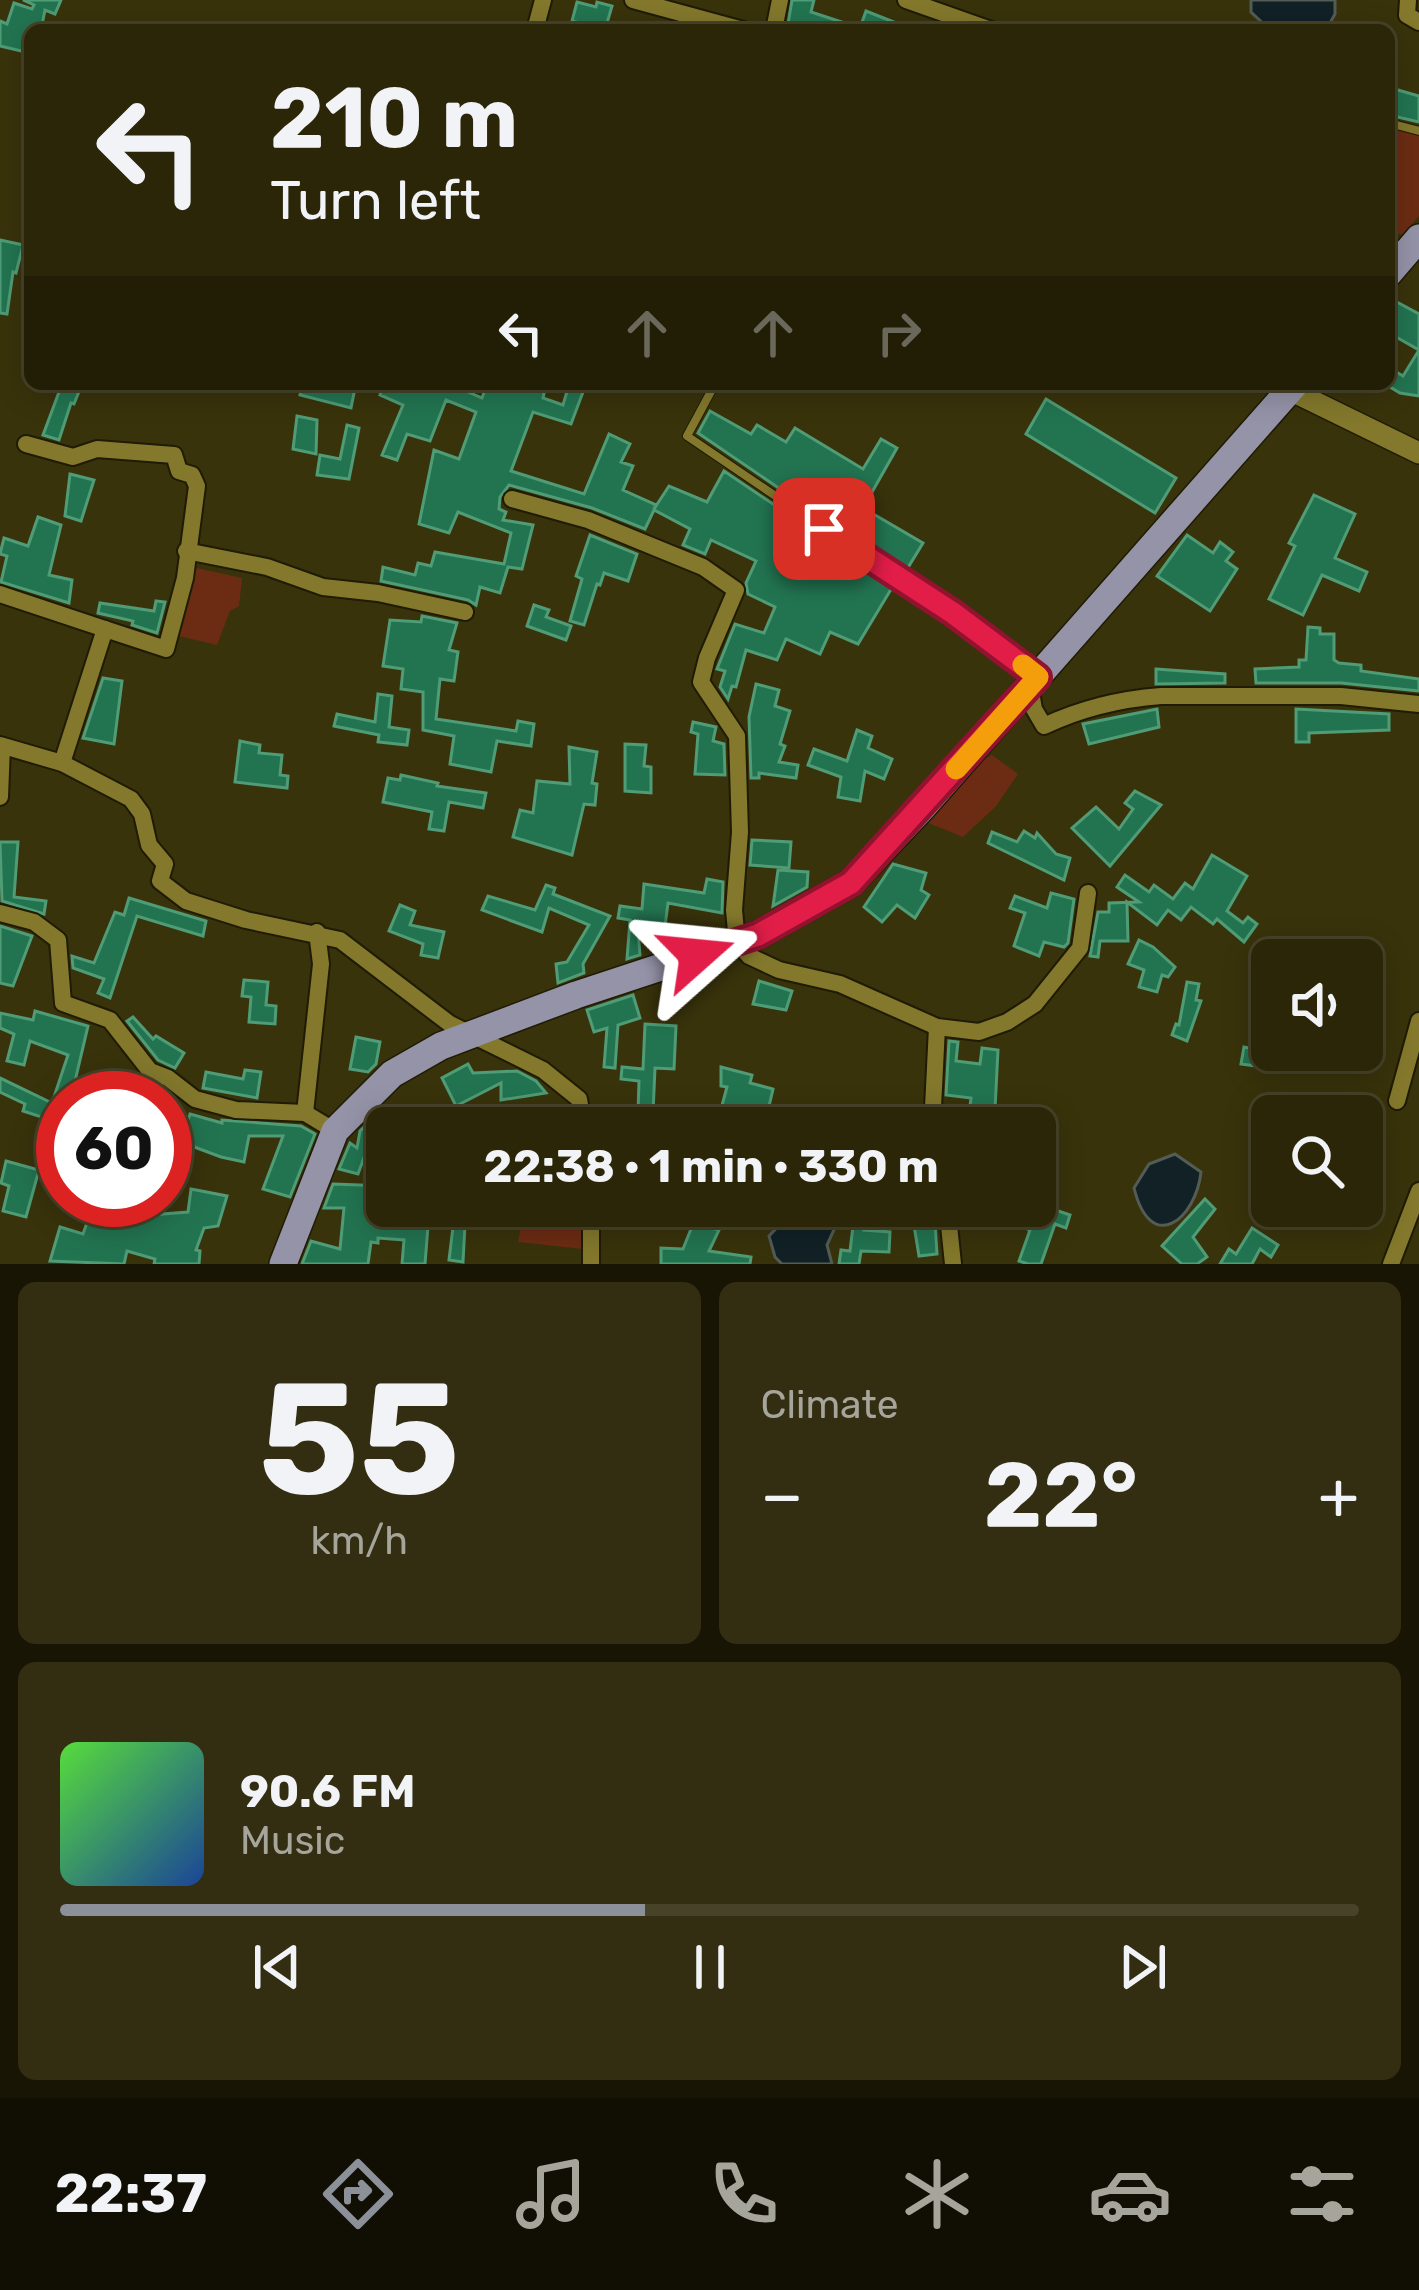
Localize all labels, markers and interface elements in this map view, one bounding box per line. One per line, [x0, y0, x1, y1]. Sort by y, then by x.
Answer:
text: 210 m [270, 68, 518, 168]
icon: left [72, 72, 228, 228]
text: Turn left [270, 169, 481, 233]
icon: left [488, 300, 554, 366]
icon: ahead [614, 300, 680, 366]
icon: ahead [740, 300, 806, 366]
icon: right [866, 300, 932, 366]
pin [773, 478, 875, 580]
icon: arrive [791, 496, 857, 562]
position arrow [634, 892, 760, 1018]
map controls [1251, 939, 1383, 1227]
button: sound [1251, 939, 1383, 1071]
speed limit sign: 60 [36, 1071, 192, 1227]
button: search [1251, 1095, 1383, 1227]
text: 22:38 · 1 min · 330 m [483, 1140, 939, 1193]
text: 55 [258, 1347, 460, 1532]
text: Climate [761, 1382, 899, 1428]
text: 22° [984, 1442, 1138, 1549]
text: − [761, 1456, 803, 1535]
text: + [1318, 1456, 1359, 1535]
text: km/h [311, 1518, 408, 1564]
text: 90.6 FM [240, 1765, 416, 1818]
text: Music [240, 1818, 345, 1864]
icon: previous [244, 1934, 310, 2000]
icon: pause [677, 1934, 743, 2000]
icon: next [1110, 1934, 1176, 2000]
icon: directions [316, 2152, 400, 2236]
icon: music [509, 2152, 593, 2236]
icon: phone [702, 2152, 786, 2236]
icon: climate [895, 2152, 979, 2236]
icon: car [1088, 2152, 1172, 2236]
icon: filters [1280, 2152, 1364, 2236]
text: 22:37 [54, 2162, 207, 2226]

